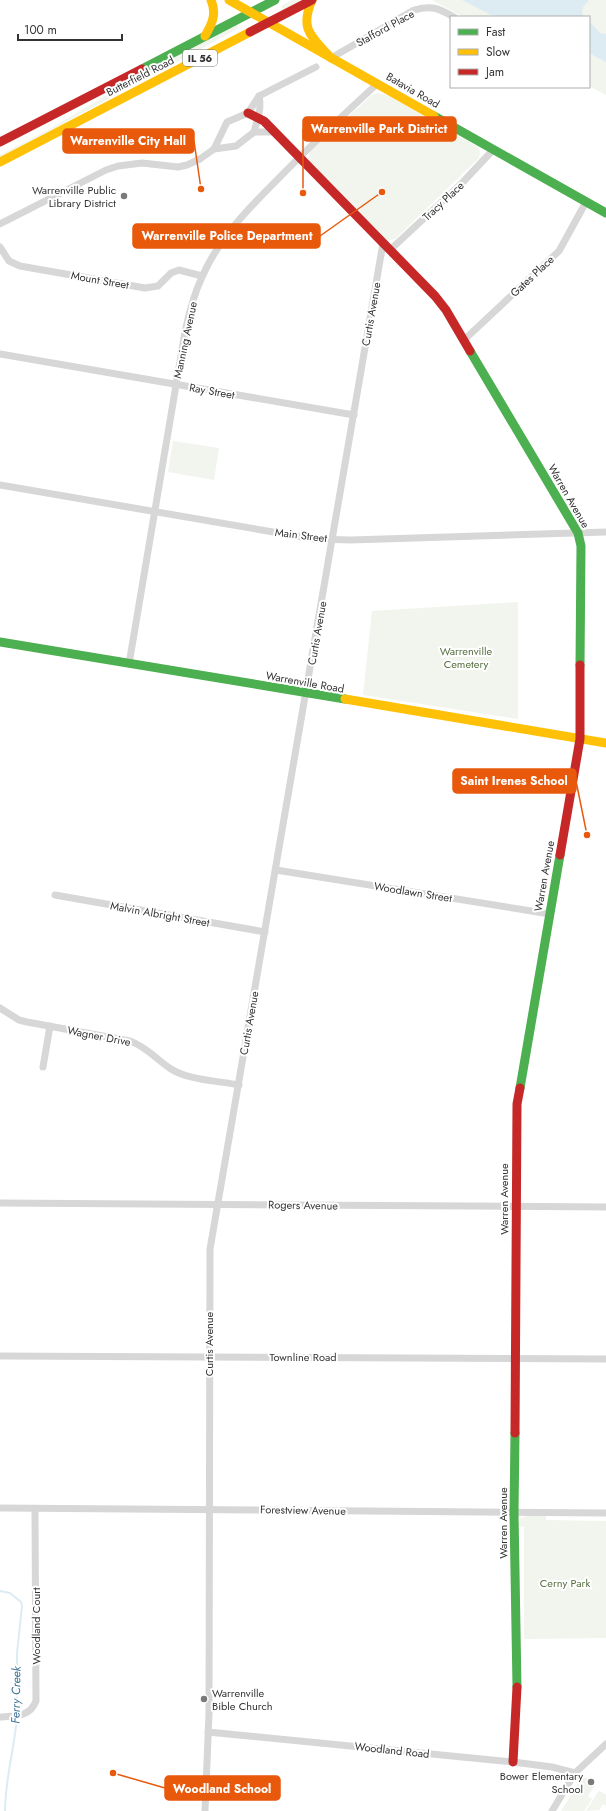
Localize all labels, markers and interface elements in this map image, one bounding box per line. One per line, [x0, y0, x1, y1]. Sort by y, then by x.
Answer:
street label: Stafford Place [353, 5, 417, 51]
scale bar [18, 16, 122, 42]
legend [450, 16, 590, 88]
text: 100 m [24, 21, 57, 39]
text: Fast [486, 23, 505, 41]
text: Slow [486, 43, 511, 61]
road number: IL 56 [183, 50, 217, 66]
street label: Butterfield Road [103, 52, 177, 100]
text: Jam [484, 63, 504, 81]
street label: Batavia Road [383, 68, 443, 112]
callout: Warrenville Park District [303, 117, 456, 141]
text: Warrenville Park District [311, 120, 447, 138]
callout: Warrenville City Hall [63, 129, 194, 153]
text: Warrenville City Hall [70, 132, 186, 150]
street label: Tracy Place [419, 177, 468, 224]
place label: Warrenville Public Library District [32, 182, 116, 211]
marker: Warrenville Public Library District [119, 191, 129, 201]
callout: Warrenville Police Department [133, 224, 320, 248]
text: Warrenville Police Department [142, 227, 313, 245]
street label: Gates Place [507, 251, 558, 300]
street label: Mount Street [70, 267, 131, 293]
street label: Curtis Avenue [358, 280, 385, 347]
street label: Manning Avenue [169, 300, 201, 380]
street label: Ray Street [188, 379, 236, 403]
street label: Warren Avenue [544, 461, 594, 531]
street label: Main Street [274, 524, 328, 546]
street label: Curtis Avenue [304, 599, 331, 666]
park label: Warrenville Cemetery [440, 643, 492, 672]
street label: Warrenville Road [265, 667, 345, 697]
callout: Saint Irenes School [453, 769, 576, 793]
text: Saint Irenes School [460, 772, 568, 790]
street label: Warren Avenue [530, 839, 558, 913]
street label: Woodlawn Street [373, 878, 454, 906]
street label: Malvin Albright Street [109, 897, 211, 931]
street label: Curtis Avenue [236, 989, 263, 1056]
street label: Wagner Drive [66, 1022, 132, 1050]
street label: Warren Avenue [496, 1163, 512, 1235]
street label: Rogers Avenue [268, 1196, 338, 1214]
street label: Curtis Avenue [201, 1311, 217, 1376]
street label: Townline Road [270, 1349, 336, 1365]
street label: Warren Avenue [495, 1487, 511, 1559]
street label: Forestview Avenue [260, 1501, 346, 1519]
park label: Cerny Park [540, 1575, 590, 1591]
street label: Woodland Court [28, 1587, 44, 1665]
water label: Ferry Creek [6, 1665, 26, 1724]
place label: Warrenville Bible Church [212, 1685, 273, 1714]
marker: Warrenville Bible Church [199, 1694, 209, 1704]
street label: Woodland Road [354, 1738, 430, 1762]
place label: Bower Elementary School [500, 1768, 583, 1797]
callout: Woodland School [165, 1776, 280, 1800]
marker: Bower Elementary School [586, 1777, 596, 1787]
text: Woodland School [173, 1780, 271, 1798]

